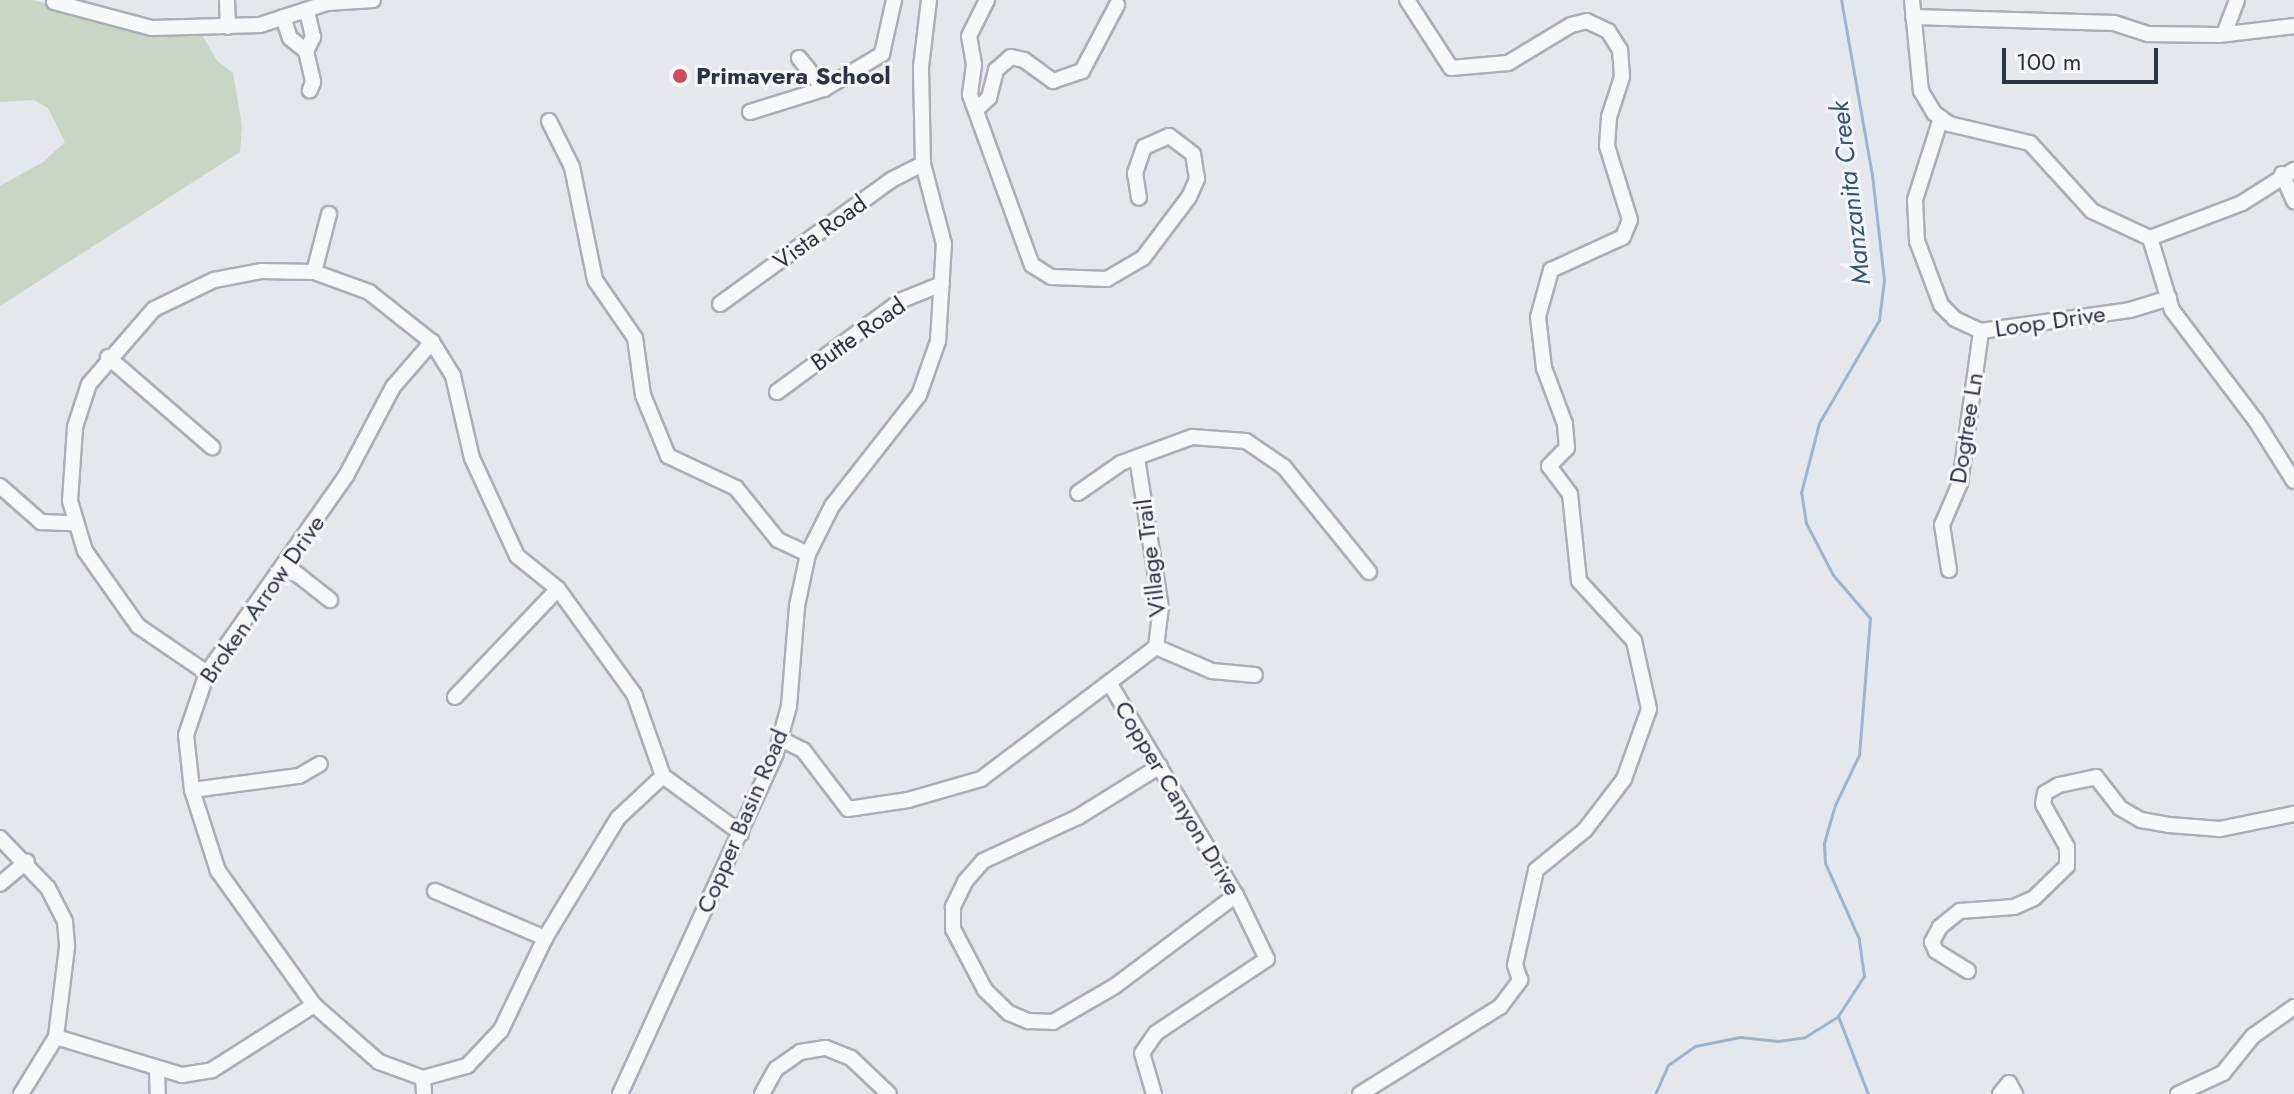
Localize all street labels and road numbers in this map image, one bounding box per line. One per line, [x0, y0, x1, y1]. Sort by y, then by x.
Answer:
street label: Vista Road [768, 189, 872, 275]
street label: Butte Road [805, 291, 911, 377]
street label: Loop Drive [1993, 299, 2107, 343]
street label: Dogtree Ln [1943, 370, 1989, 486]
street label: Village Trail [1128, 497, 1172, 619]
street label: Broken Arrow Drive [193, 510, 331, 688]
street label: Copper Canyon Drive [1109, 696, 1247, 900]
street label: Copper Basin Road [690, 725, 794, 917]

